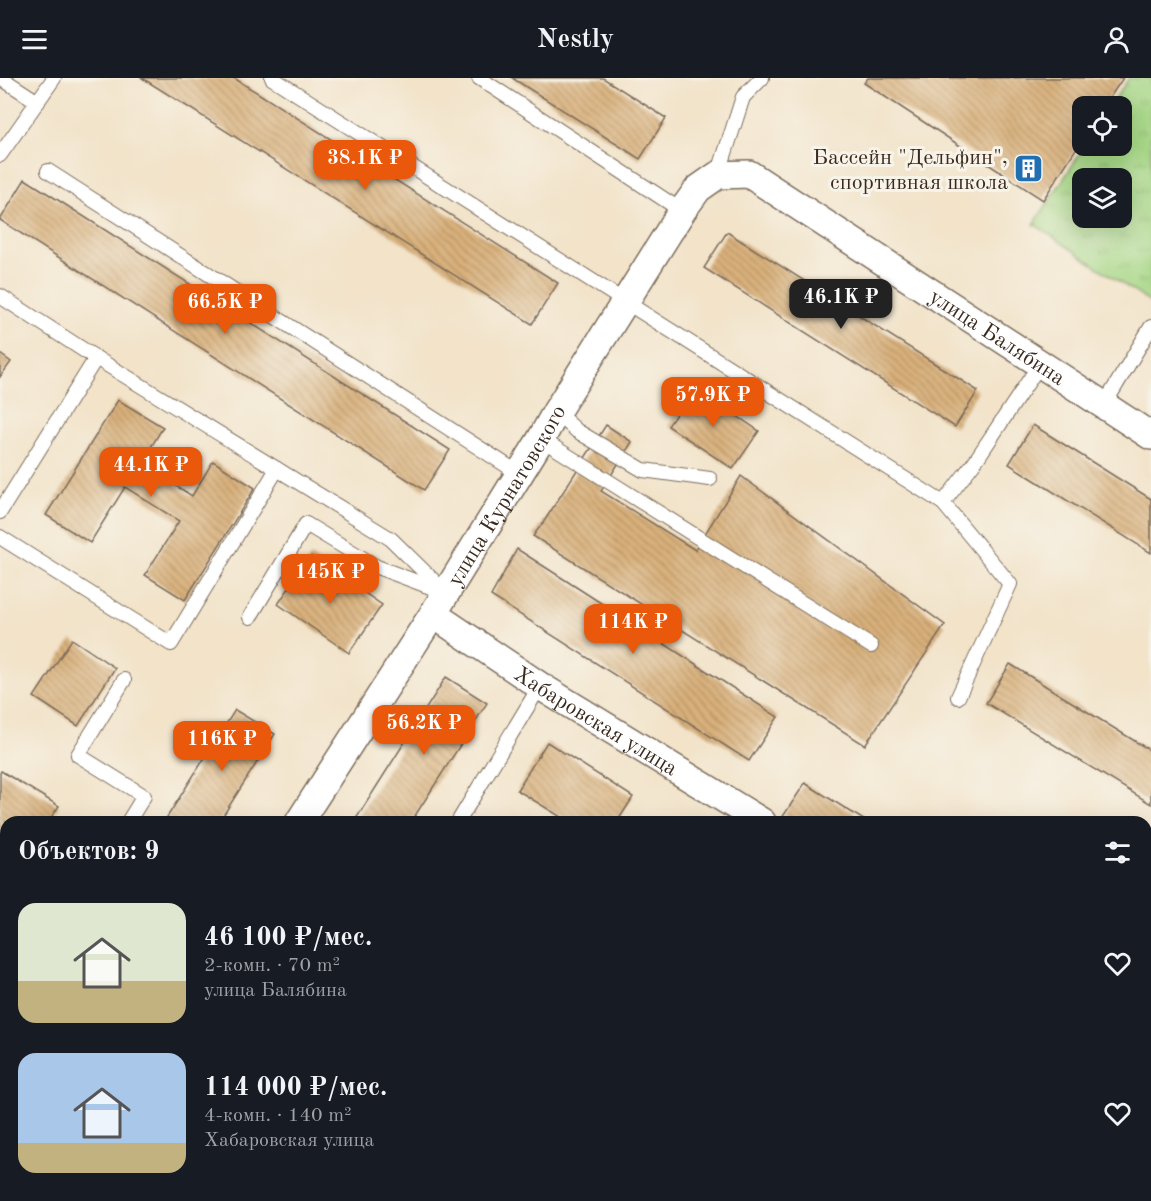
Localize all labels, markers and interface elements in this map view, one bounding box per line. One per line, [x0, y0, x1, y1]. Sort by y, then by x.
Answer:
icon: menu [18, 23, 51, 56]
icon: person [1100, 23, 1133, 56]
text: Nestly [537, 26, 614, 53]
map controls [1072, 96, 1132, 228]
button: locate [1072, 96, 1132, 156]
pin: 38.1K ₽ [310, 140, 420, 191]
place label: Бассейн "Дельфин", спортивная школа [812, 147, 1008, 194]
text: 38.1K ₽ [327, 149, 403, 169]
building icon: Бассейн "Дельфин", спортивная школа [1013, 153, 1045, 185]
button: layers [1072, 168, 1132, 228]
pin: 46.1K ₽ [786, 279, 896, 330]
pin: 66.5K ₽ [170, 284, 280, 335]
street label: улица Балябина [925, 286, 1069, 390]
text: 46.1K ₽ [803, 288, 879, 308]
text: 66.5K ₽ [187, 293, 263, 313]
pin: 57.9K ₽ [658, 377, 768, 428]
text: 57.9K ₽ [675, 386, 751, 406]
street label: улица Курнатовского [444, 402, 571, 590]
pin: 44.1K ₽ [96, 447, 206, 498]
text: 44.1K ₽ [113, 456, 189, 476]
pin: 145K ₽ [281, 554, 379, 605]
text: 145K ₽ [295, 563, 365, 583]
pin: 114K ₽ [584, 604, 682, 655]
text: 114K ₽ [598, 613, 668, 633]
street label: Хабаровская улица [510, 663, 681, 781]
pin: 56.2K ₽ [369, 705, 479, 756]
text: 56.2K ₽ [386, 714, 462, 734]
pin: 116K ₽ [173, 721, 271, 772]
text: 116K ₽ [187, 730, 257, 750]
icon: filters [1101, 836, 1134, 869]
text: Объектов: 9 [18, 839, 159, 865]
text: 46 100 ₽/мес. [204, 925, 372, 951]
icon: home [66, 927, 138, 999]
icon: heart [1101, 947, 1134, 980]
text: 2-комн. · 70 m² [204, 956, 340, 976]
text: улица Балябина [204, 981, 347, 1001]
text: 114 000 ₽/мес. [204, 1075, 387, 1101]
icon: home [66, 1077, 138, 1149]
icon: heart [1101, 1097, 1134, 1130]
text: 4-комн. · 140 m² [204, 1106, 352, 1126]
text: Хабаровская улица [204, 1131, 374, 1151]

